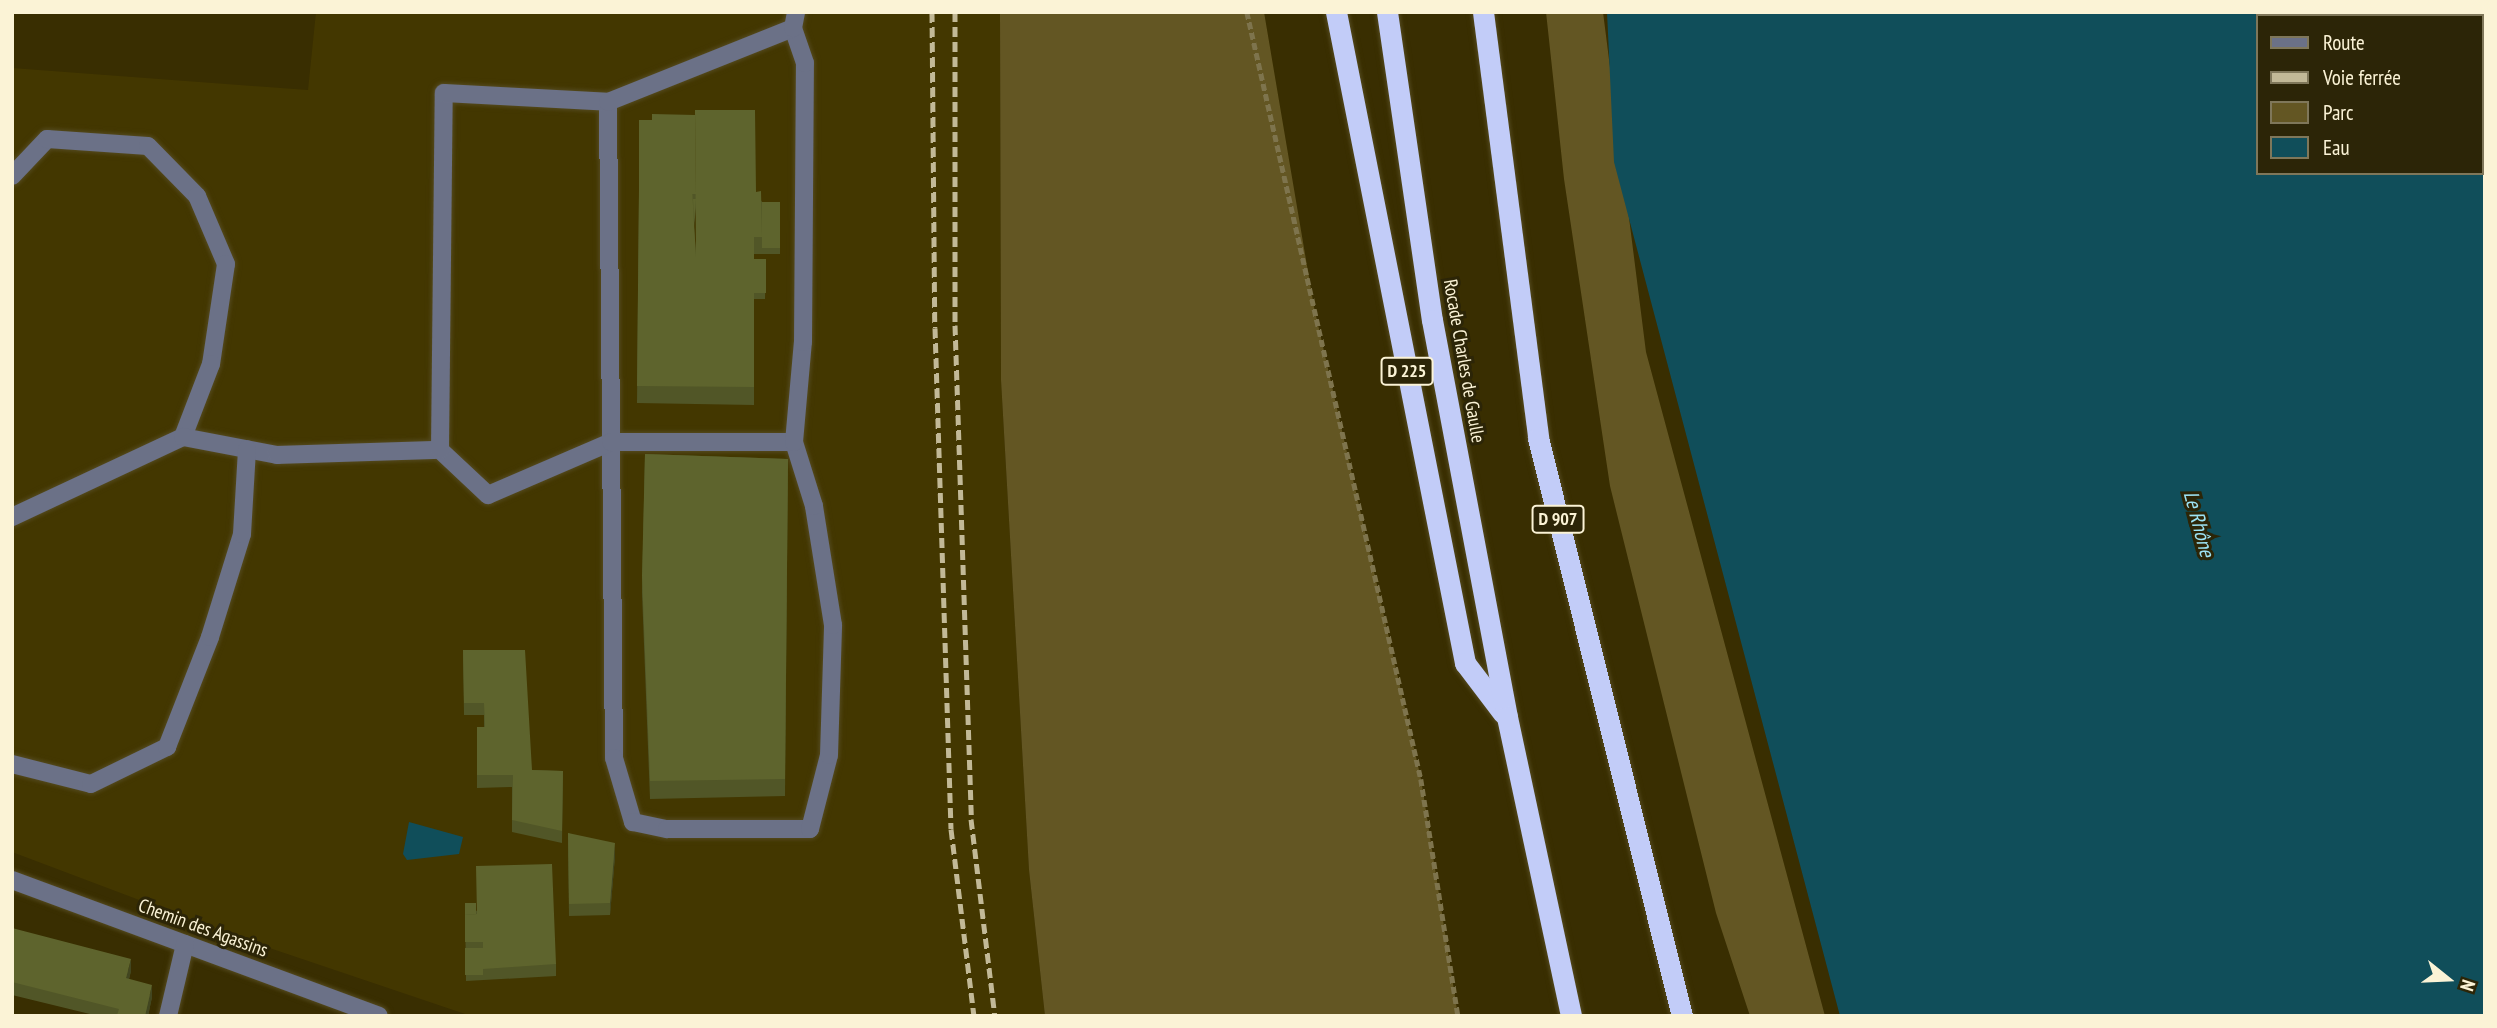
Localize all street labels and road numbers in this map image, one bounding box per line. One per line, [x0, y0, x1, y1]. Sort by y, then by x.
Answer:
street label: Rocade Charles de Gaulle [1438, 277, 1490, 445]
road number: D 225 [1379, 356, 1435, 386]
road number: D 907 [1530, 504, 1586, 534]
street label: Chemin des Agassins [135, 894, 271, 962]

